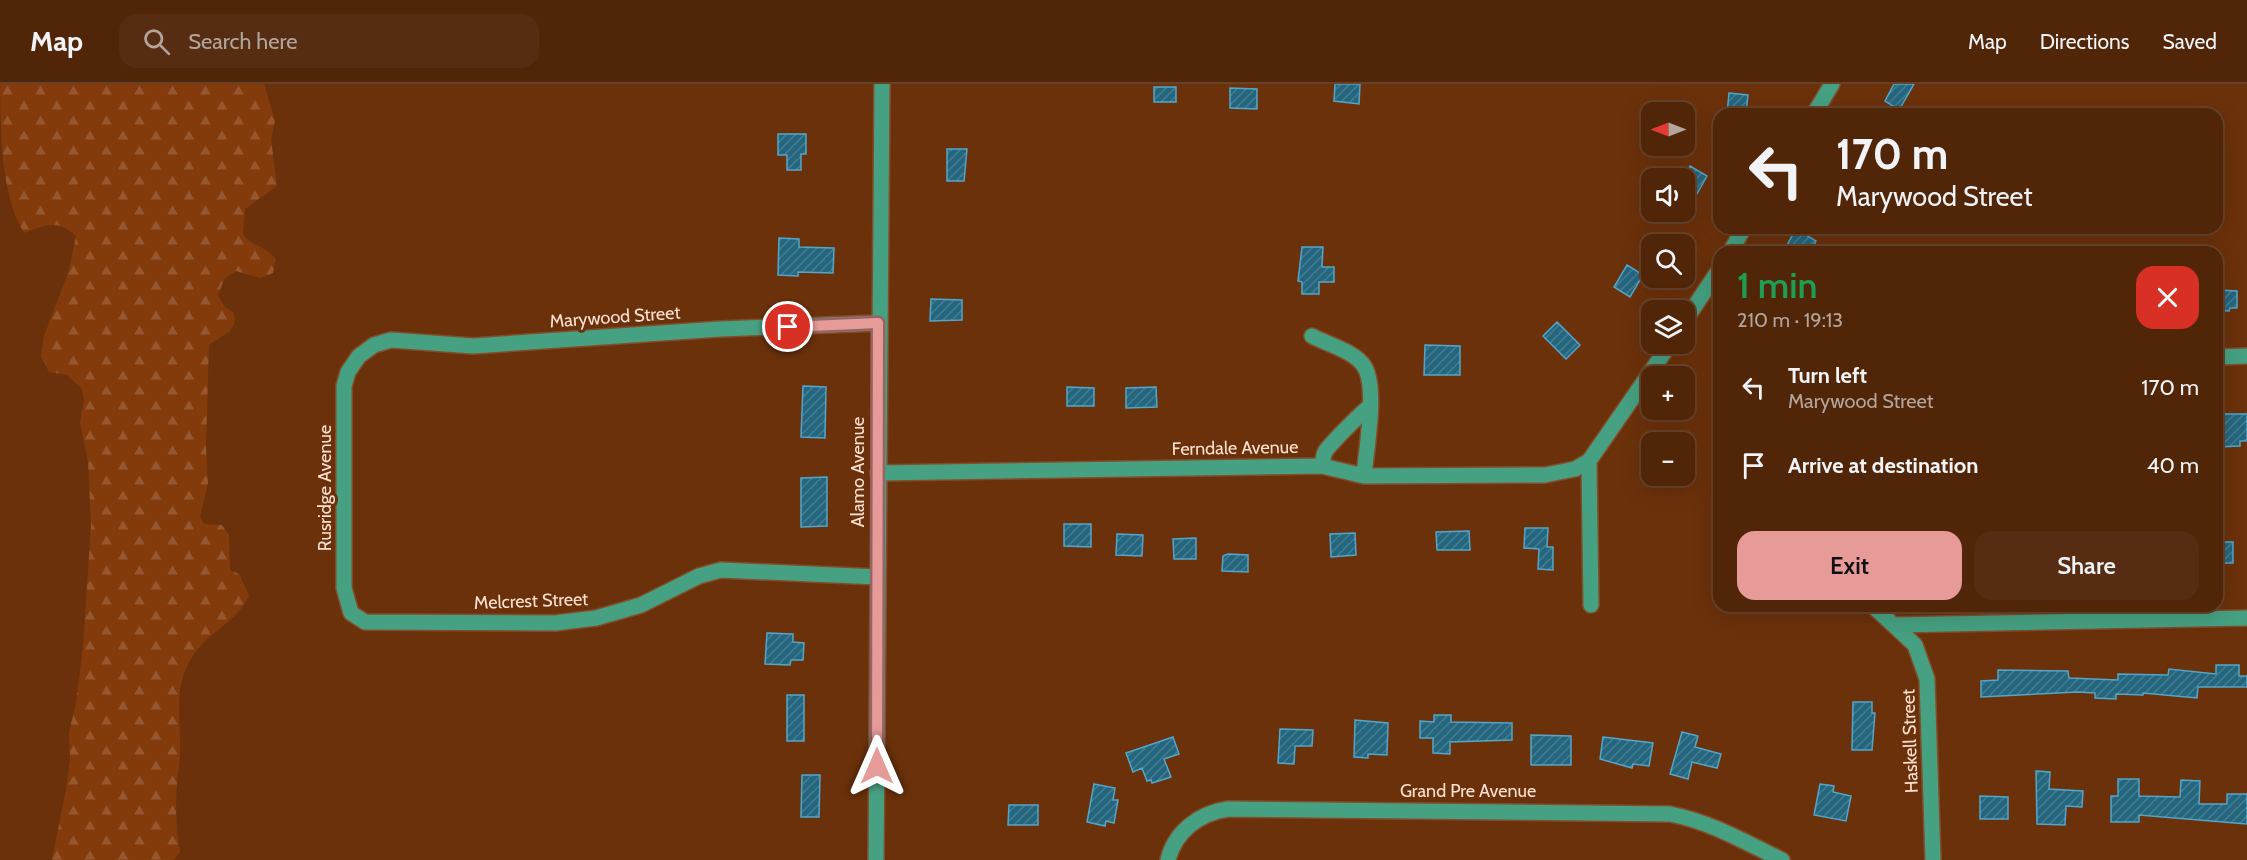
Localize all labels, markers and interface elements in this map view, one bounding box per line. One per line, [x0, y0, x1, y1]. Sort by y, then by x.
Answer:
search box [119, 14, 539, 68]
text: Map [30, 24, 83, 58]
icon: search [140, 25, 173, 58]
text: Search here [188, 28, 297, 55]
text: Map [1968, 29, 2007, 54]
text: Directions [2040, 29, 2129, 54]
text: Saved [2162, 29, 2217, 54]
north arrow [1641, 102, 1695, 156]
map controls [1641, 102, 1695, 486]
text: 170 m [1836, 128, 1948, 180]
icon: left [1737, 132, 1815, 210]
button: sound [1641, 168, 1695, 222]
text: Marywood Street [1836, 180, 2032, 213]
button: search [1641, 234, 1695, 288]
text: 1 min [1737, 263, 1817, 307]
button: close [2136, 266, 2199, 329]
button: layers [1641, 300, 1695, 354]
street label: Marywood Street [549, 301, 681, 333]
pin [762, 301, 813, 352]
text: 210 m · 19:13 [1737, 308, 1843, 332]
icon: arrive [771, 310, 804, 343]
text: Turn left [1788, 362, 1867, 389]
button: + [1641, 366, 1695, 420]
icon: left [1737, 371, 1770, 404]
text: 170 m [2141, 374, 2199, 401]
text: Marywood Street [1788, 389, 1934, 413]
street label: Alamo Avenue [847, 417, 869, 527]
street label: Rusridge Avenue [314, 425, 336, 551]
button: − [1641, 432, 1695, 486]
street label: Ferndale Avenue [1171, 436, 1299, 460]
icon: arrive [1737, 449, 1770, 482]
text: Arrive at destination [1788, 452, 1978, 479]
text: 40 m [2147, 452, 2199, 479]
button: Exit [1737, 531, 1962, 600]
button: Share [1974, 531, 2199, 600]
street label: Melcrest Street [473, 588, 589, 614]
street label: Haskell Street [1897, 688, 1923, 794]
position arrow [845, 734, 909, 798]
street label: Grand Pre Avenue [1400, 780, 1536, 802]

